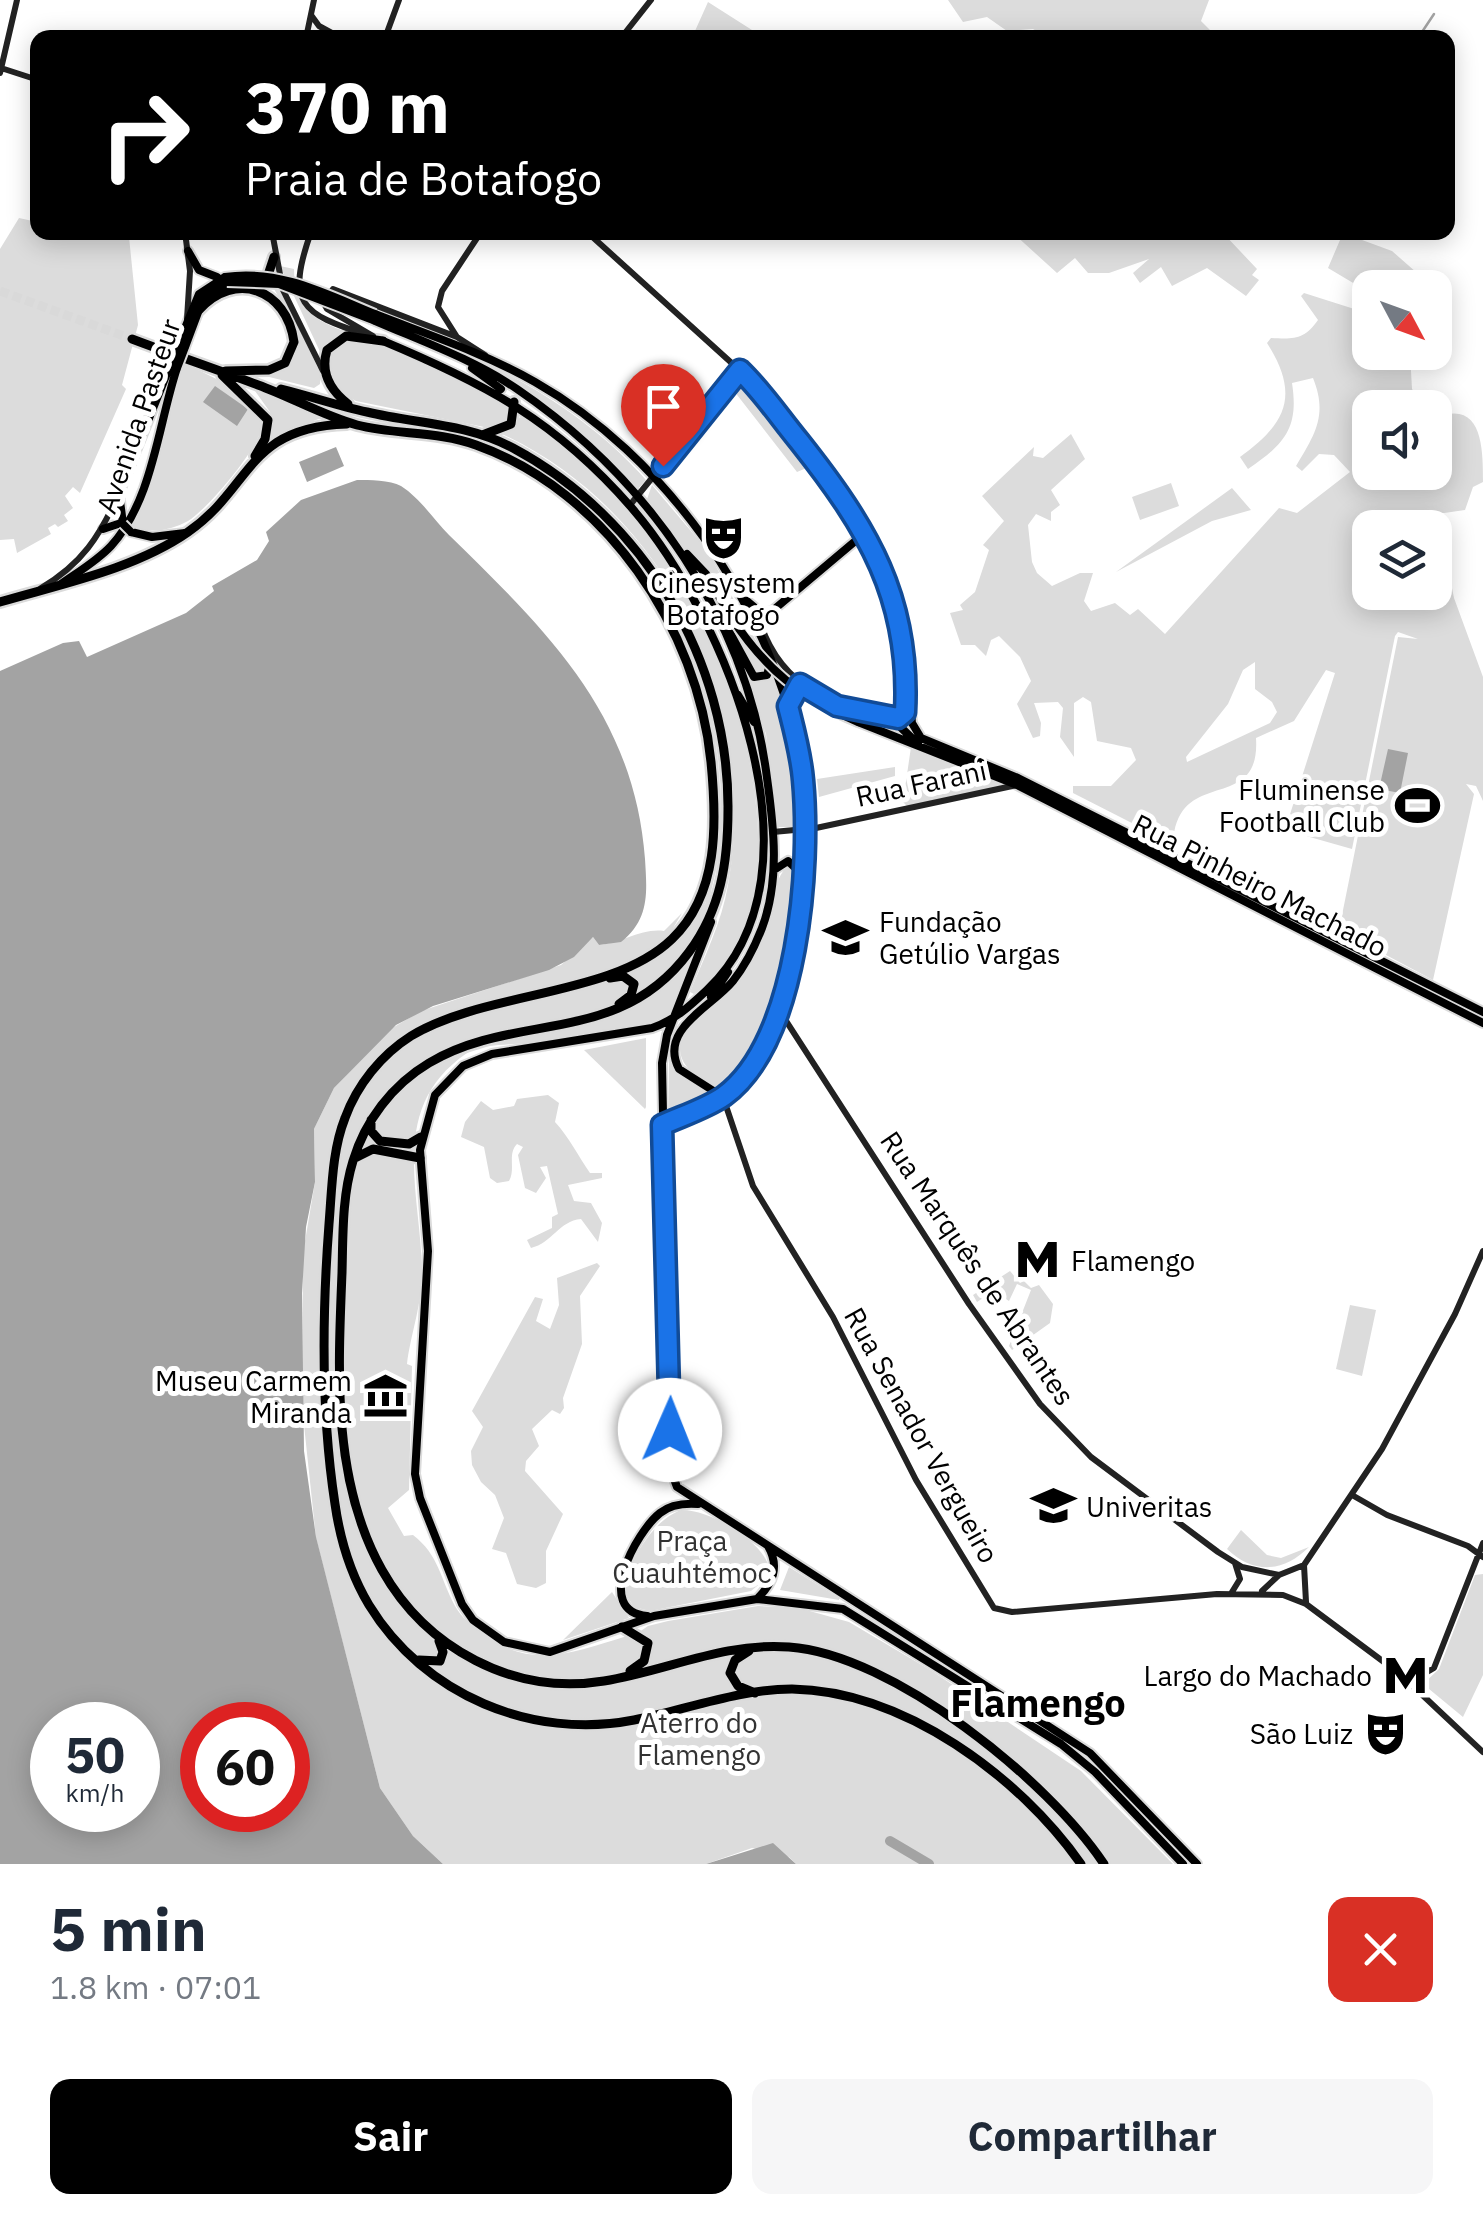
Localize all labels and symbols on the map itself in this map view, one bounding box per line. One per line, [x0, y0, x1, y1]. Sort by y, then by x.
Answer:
north arrow [1352, 270, 1452, 370]
street label: Avenida Pasteur [87, 314, 189, 518]
pin [621, 364, 706, 467]
theatre icon: Cinesystem Botafogo [699, 513, 747, 561]
place label: Cinesystem Botafogo [650, 564, 796, 633]
street label: Rua Farani [852, 751, 990, 815]
place label: Fluminense Football Club [1219, 771, 1385, 840]
sports icon: Fluminense Football Club [1394, 781, 1442, 829]
street label: Rua Pinheiro Machado [1127, 805, 1393, 965]
place label: Fundação Getúlio Vargas [879, 903, 1061, 972]
school or university icon: Fundação Getúlio Vargas [822, 913, 870, 961]
street label: Rua Marquês de Abrantes [872, 1124, 1084, 1412]
metro station icon: Flamengo [1014, 1236, 1062, 1284]
place label: Flamengo [1071, 1242, 1195, 1279]
street label: Rua Senador Vergueiro [836, 1301, 1008, 1569]
place label: Museu Carmem Miranda [155, 1362, 352, 1431]
museum icon: Museu Carmem Miranda [361, 1372, 409, 1420]
position arrow [618, 1378, 722, 1482]
school or university icon: Univeritas [1029, 1482, 1077, 1530]
place label: Univeritas [1086, 1488, 1213, 1525]
park label: Praça Cuauhtémoc [612, 1522, 772, 1591]
metro station icon: Largo do Machado [1381, 1651, 1429, 1699]
place label: Largo do Machado [1143, 1657, 1372, 1694]
district label: Flamengo [950, 1678, 1126, 1727]
speed limit sign: 60 [180, 1702, 310, 1832]
park label: Aterro do Flamengo [637, 1704, 761, 1773]
theatre icon: São Luiz [1362, 1709, 1410, 1757]
place label: São Luiz [1250, 1715, 1353, 1752]

